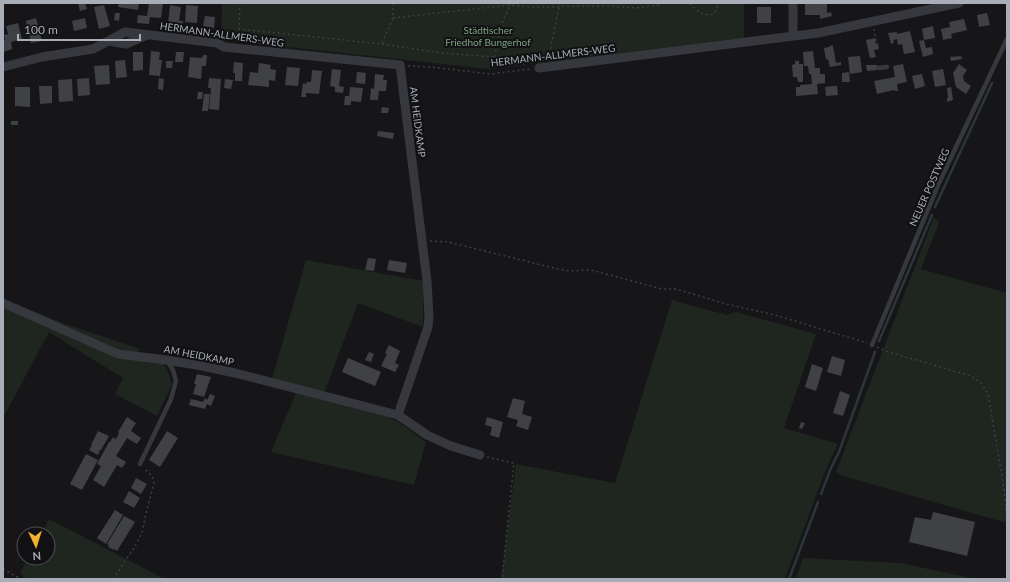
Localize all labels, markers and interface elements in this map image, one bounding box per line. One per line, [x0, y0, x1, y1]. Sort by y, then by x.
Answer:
scale bar [18, 16, 140, 42]
street label: HERMANN-ALLMERS-WEG [159, 19, 285, 49]
text: 100 m [24, 22, 58, 37]
park label: Städtischer Friedhof Bungerhof [445, 24, 531, 48]
street label: HERMANN-ALLMERS-WEG [490, 41, 616, 69]
street label: AM HEIDKAMP [408, 86, 428, 158]
street label: NEUER POSTWEG [906, 146, 952, 228]
street label: AM HEIDKAMP [163, 342, 235, 368]
north arrow [16, 526, 56, 566]
text: N [32, 550, 41, 563]

